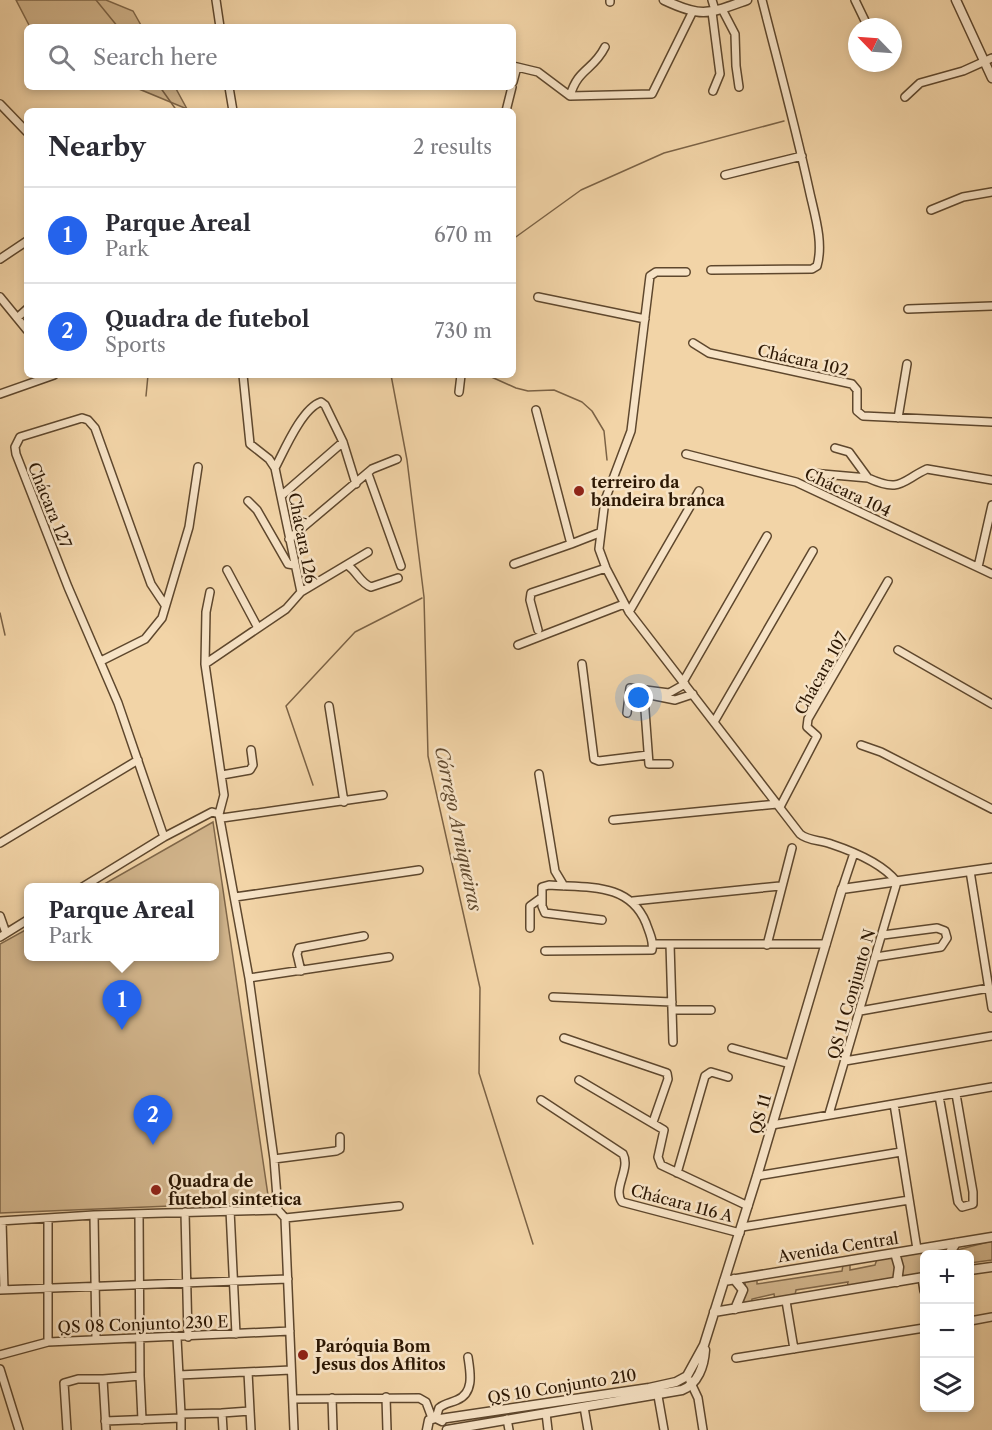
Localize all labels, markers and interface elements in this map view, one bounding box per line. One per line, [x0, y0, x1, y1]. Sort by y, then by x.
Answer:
north arrow [848, 18, 902, 72]
search box [24, 24, 516, 90]
icon: search [45, 41, 78, 74]
text: Search here [93, 44, 218, 71]
text: Nearby [48, 131, 146, 163]
text: 2 results [413, 135, 492, 159]
text: Parque Areal [105, 210, 251, 237]
text: 1 [63, 223, 72, 247]
text: 670 m [434, 223, 492, 247]
text: Park [105, 237, 148, 261]
text: Quadra de futebol [105, 306, 310, 333]
text: 2 [62, 319, 73, 343]
text: 730 m [435, 319, 492, 343]
text: Sports [105, 333, 166, 357]
street label: Chácara 102 [756, 340, 850, 380]
street label: Chácara 127 [24, 459, 76, 551]
street label: Chácara 104 [802, 463, 894, 521]
place label: terreiro da bandeira branca [590, 472, 725, 510]
marker: terreiro da bandeira branca [572, 484, 586, 498]
street label: Chácara 126 [284, 491, 322, 585]
street label: Chácara 107 [790, 628, 852, 718]
your location [624, 683, 653, 712]
water label: Córrego Arniqueiras [430, 744, 486, 914]
popup [24, 883, 219, 961]
text: Parque Areal [49, 897, 194, 924]
text: Park [49, 924, 92, 948]
street label: QS 11 Conjunto N [823, 927, 879, 1061]
pin: 1 [102, 980, 142, 1030]
street label: QS 11 [745, 1091, 775, 1136]
pin: 2 [134, 1096, 172, 1145]
place label: Quadra de futebol sintetica [168, 1171, 302, 1209]
street label: Chácara 116 A [629, 1180, 736, 1227]
marker: Quadra de futebol sintetica [149, 1183, 163, 1197]
street label: Avenida Central [775, 1228, 900, 1267]
map controls [920, 1250, 974, 1412]
button: + [920, 1250, 974, 1304]
button: − [920, 1304, 974, 1358]
street label: QS 08 Conjunto 230 E [57, 1311, 229, 1337]
place label: Paróquia Bom Jesus dos Aflitos [312, 1336, 446, 1374]
marker: Paróquia Bom Jesus dos Aflitos [296, 1348, 310, 1362]
button: layers [920, 1358, 974, 1412]
street label: QS 10 Conjunto 210 [486, 1364, 638, 1408]

